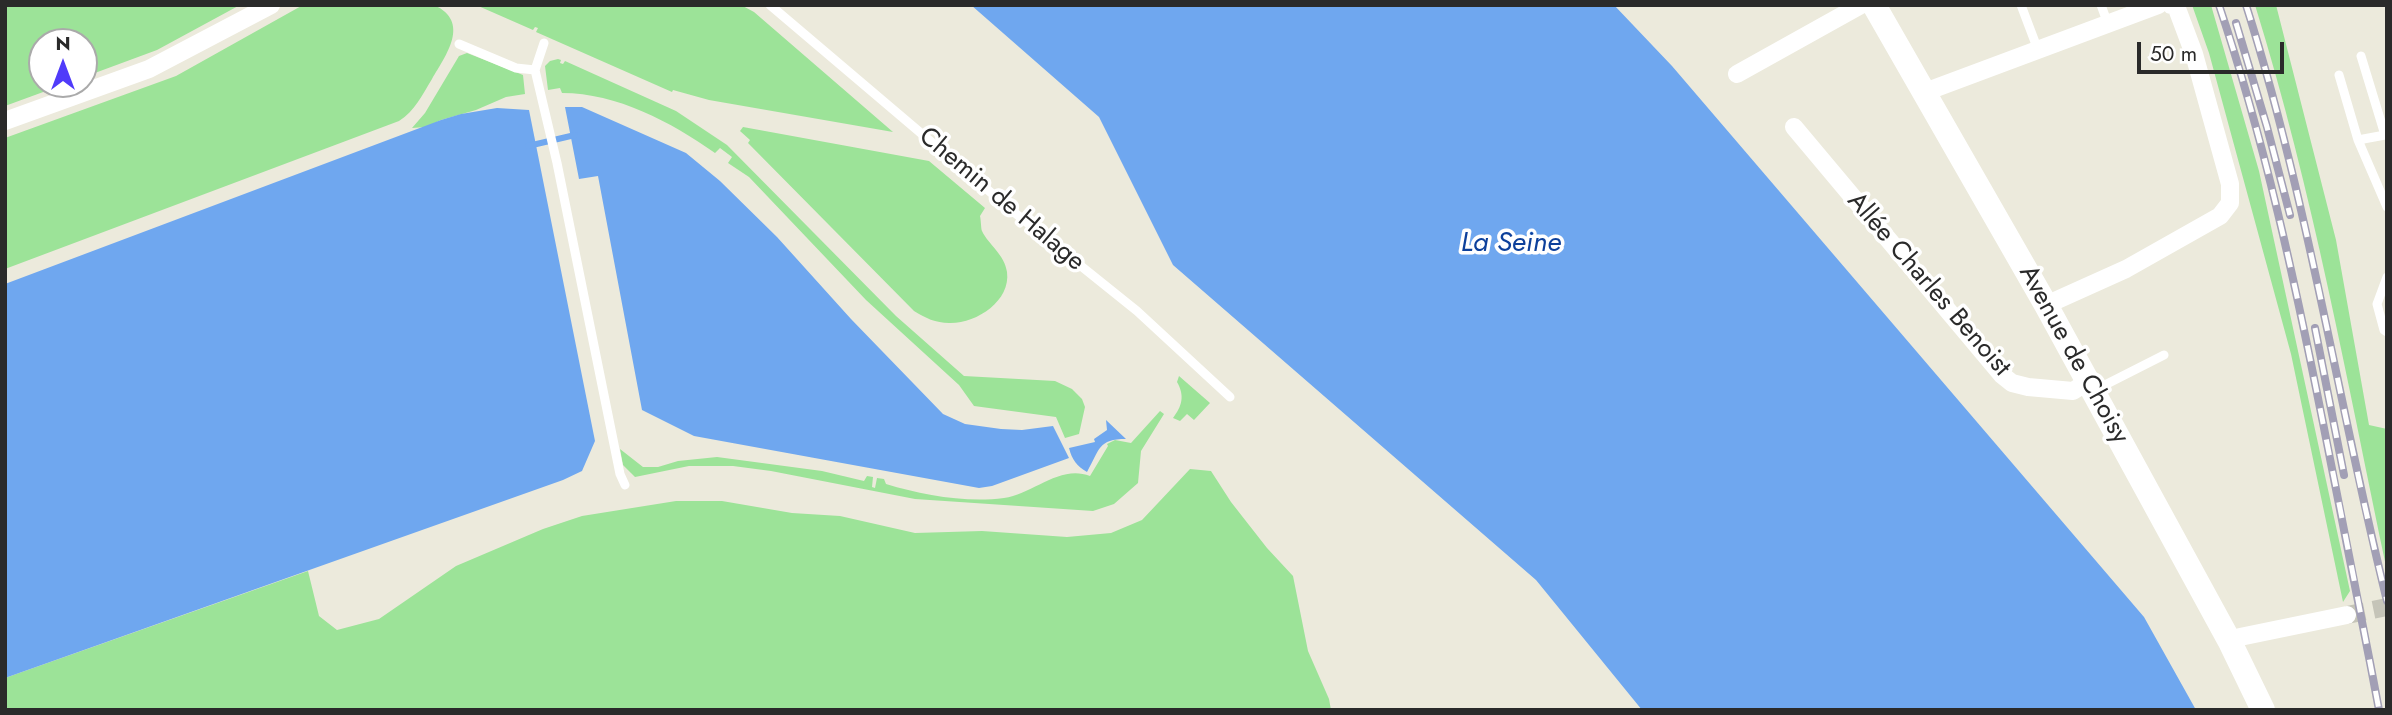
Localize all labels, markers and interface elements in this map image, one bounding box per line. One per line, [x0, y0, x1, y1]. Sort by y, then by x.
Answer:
north arrow [28, 28, 98, 98]
scale bar [2140, 28, 2287, 72]
text: N [55, 30, 71, 57]
text: 50 m [2150, 39, 2197, 69]
street label: Chemin de Halage [912, 121, 1090, 279]
street label: Allée Charles Benoist [1840, 187, 2016, 383]
water label: La Seine [1461, 227, 1561, 261]
street label: Avenue de Choisy [2011, 260, 2135, 450]

